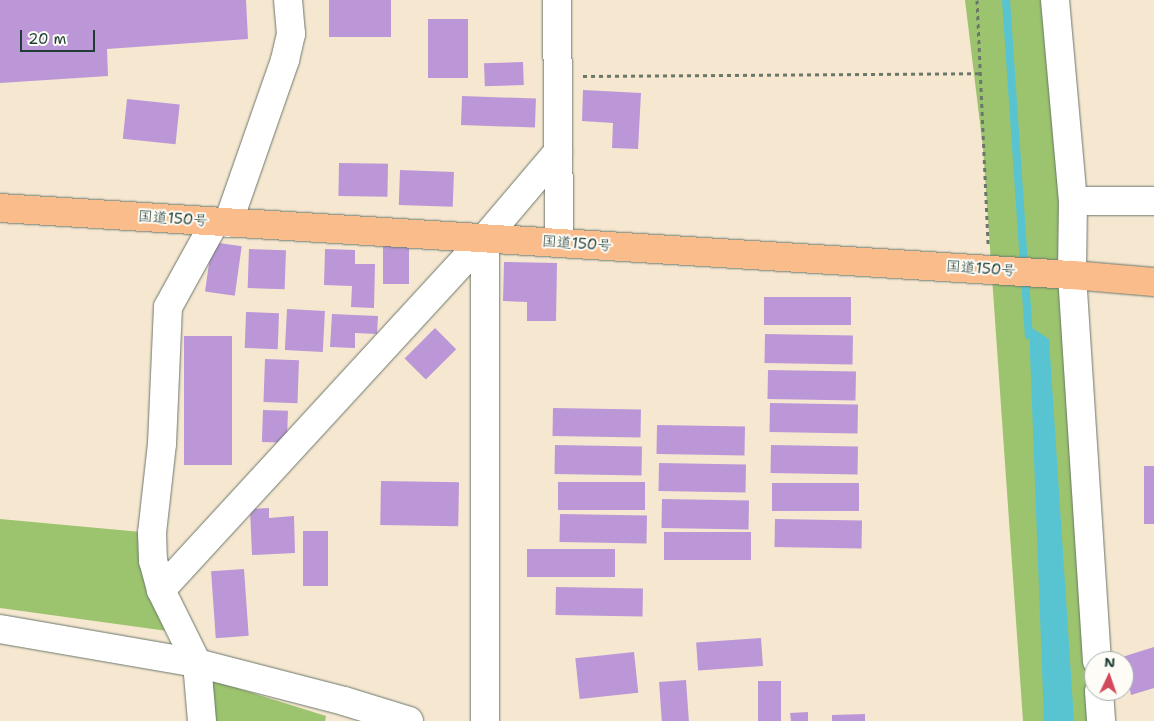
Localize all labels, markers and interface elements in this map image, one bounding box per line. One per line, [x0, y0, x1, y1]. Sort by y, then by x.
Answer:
scale bar [22, 20, 98, 52]
text: 20 m [28, 29, 67, 49]
street label: 国道150号 [137, 208, 209, 230]
street label: 国道150号 [541, 233, 613, 255]
street label: 国道150号 [945, 258, 1017, 280]
north arrow [1084, 651, 1134, 701]
text: N [1104, 653, 1116, 671]

